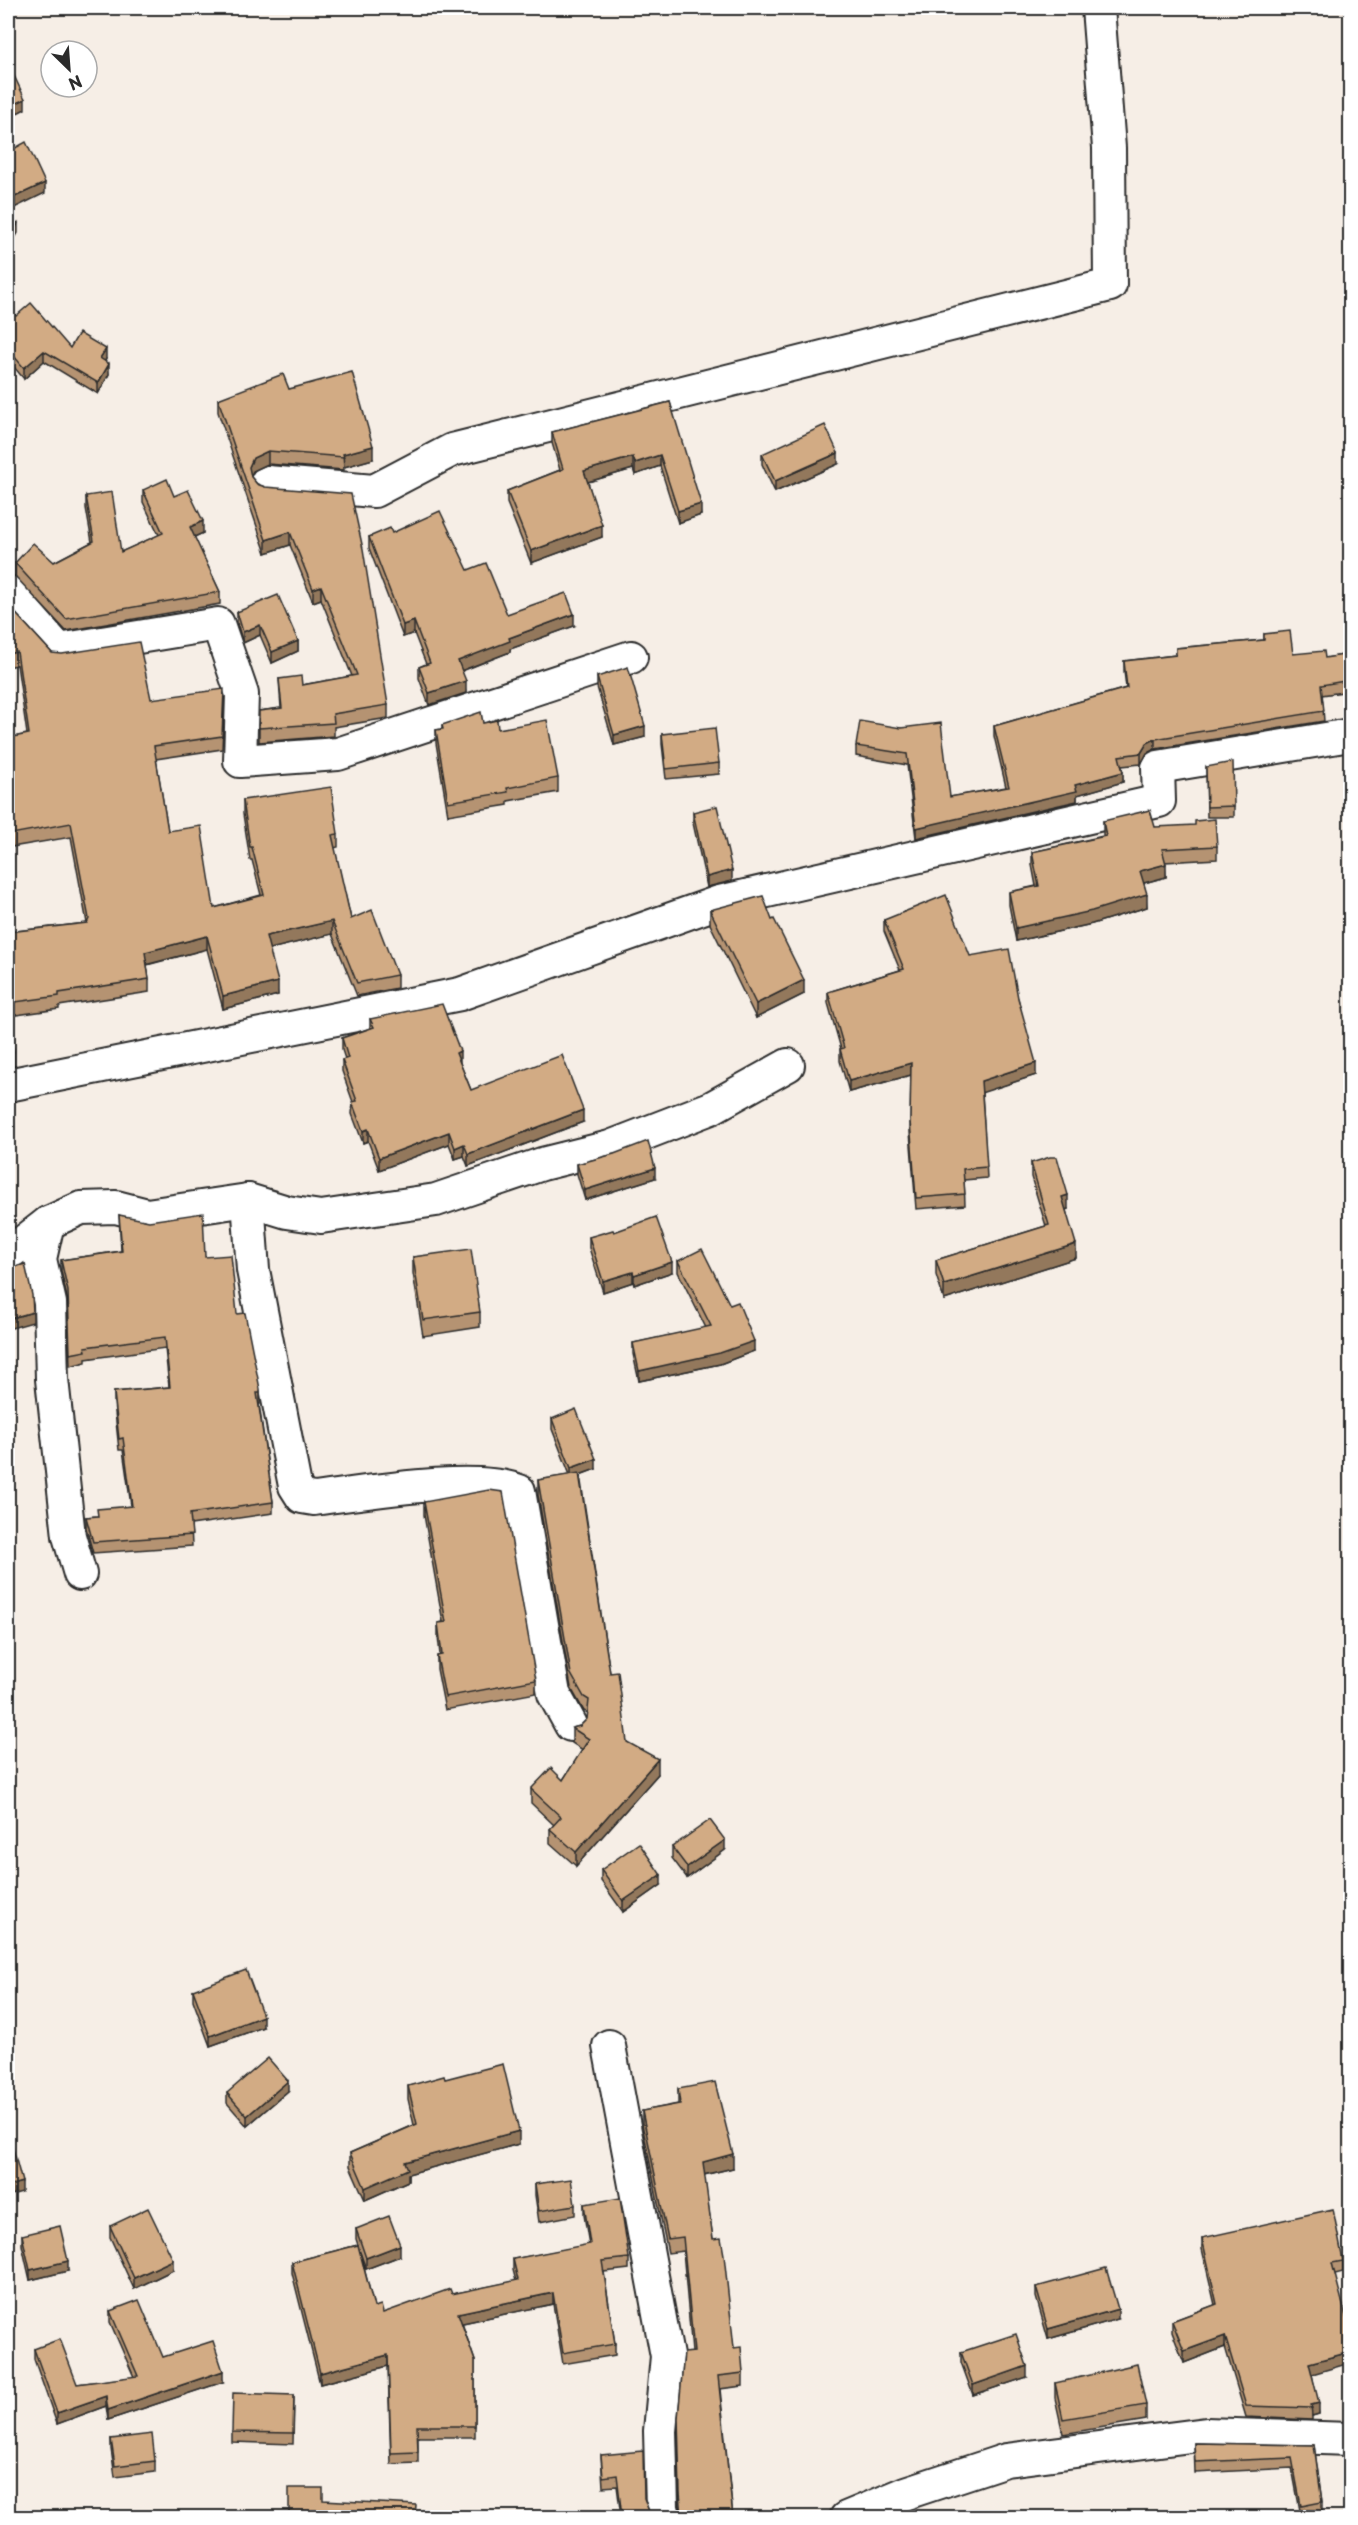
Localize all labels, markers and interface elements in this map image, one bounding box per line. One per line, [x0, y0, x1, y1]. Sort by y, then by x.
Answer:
north arrow [39, 39, 99, 99]
text: N [65, 70, 87, 97]

